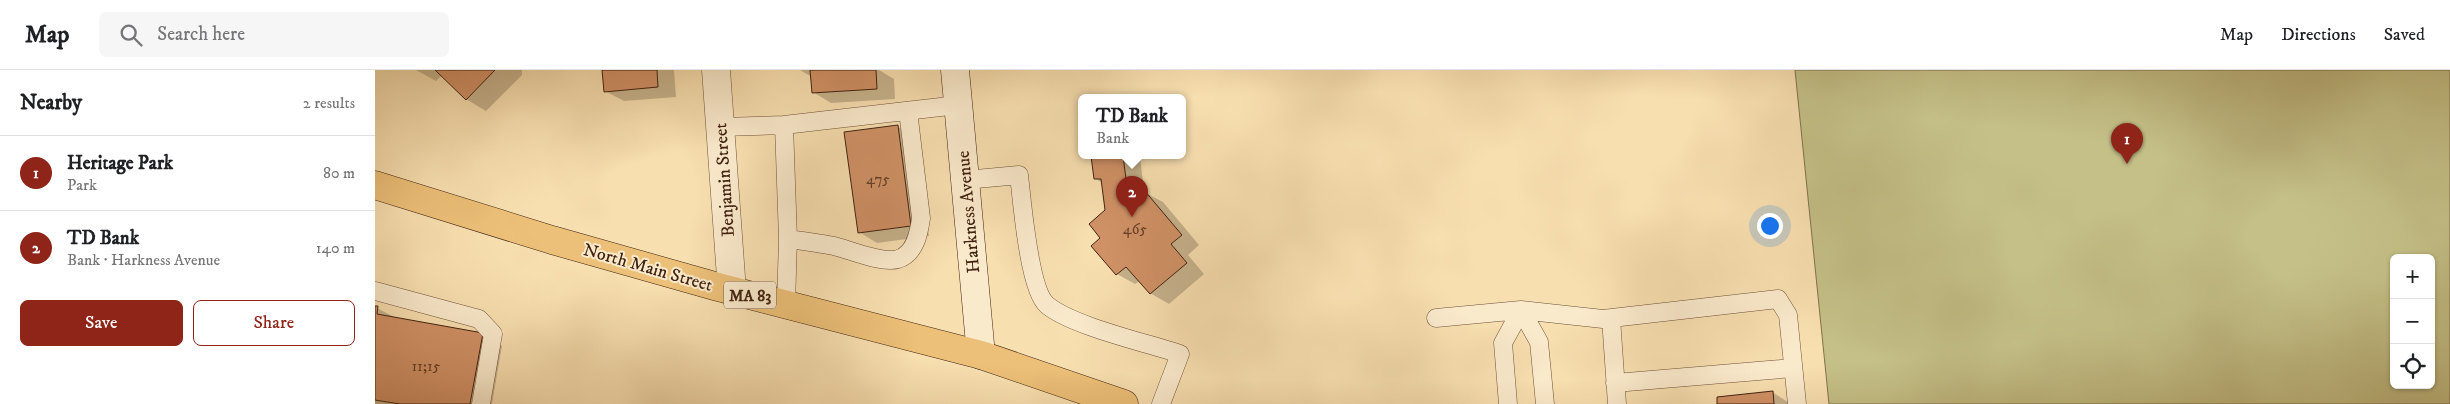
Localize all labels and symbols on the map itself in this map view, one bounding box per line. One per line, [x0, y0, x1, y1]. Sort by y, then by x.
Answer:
street label: Benjamin Street [710, 122, 740, 238]
pin: 1 [2111, 123, 2143, 164]
street label: Harkness Avenue [953, 150, 985, 274]
house number: 475 [866, 170, 890, 189]
pin: 2 [1116, 176, 1148, 217]
your location [1757, 213, 1783, 239]
house number: 465 [1123, 220, 1147, 239]
street label: North Main Street [581, 239, 715, 297]
road number: MA 83 [724, 282, 776, 308]
house number: 11;15 [412, 357, 441, 376]

